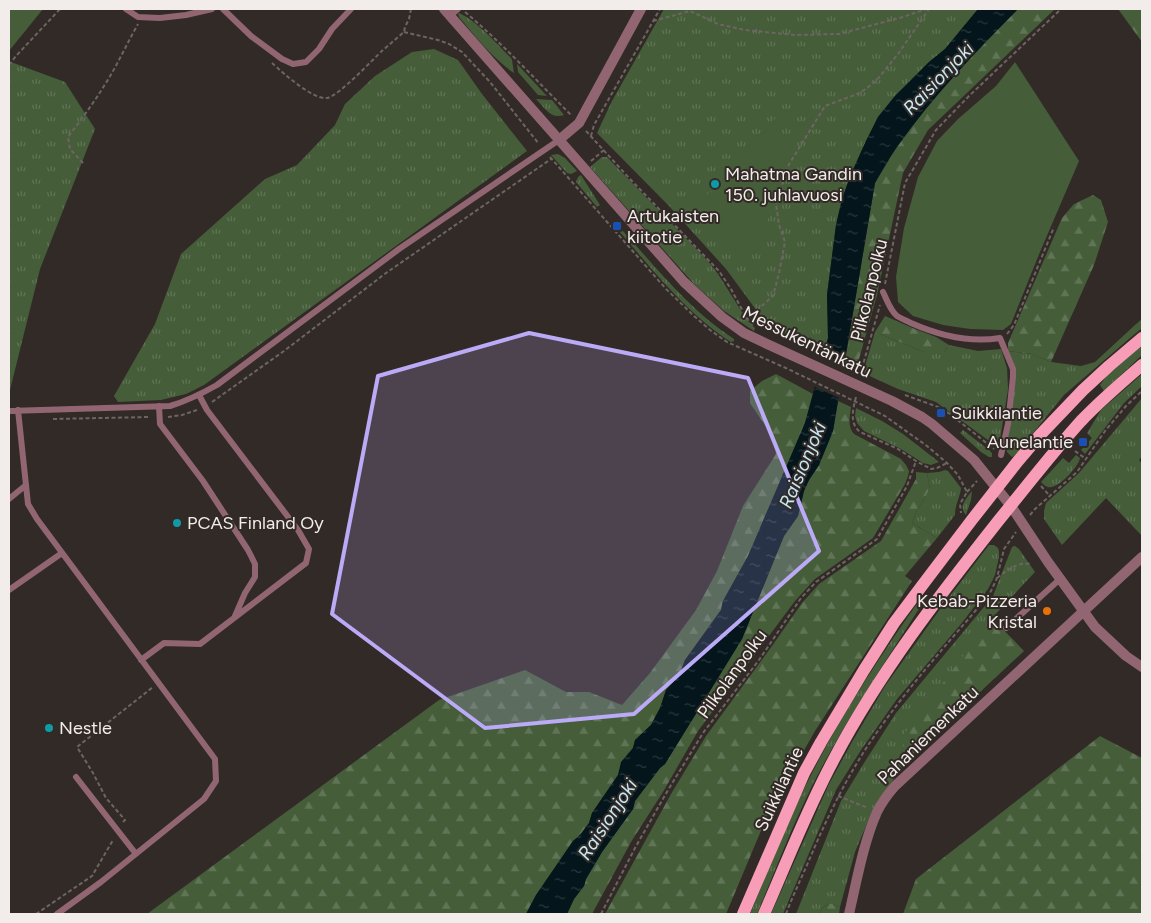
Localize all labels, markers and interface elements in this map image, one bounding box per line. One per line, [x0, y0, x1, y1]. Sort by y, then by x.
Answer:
water label: Raisionjoki [898, 37, 979, 119]
place label: Mahatma Gandin 150. juhlavuosi [725, 163, 862, 206]
marker: Mahatma Gandin 150. juhlavuosi [709, 178, 721, 190]
place label: Artukaisten kiitotie [627, 205, 719, 248]
marker: Artukaisten kiitotie [611, 220, 623, 232]
street label: Pilkolanpolku [846, 237, 892, 343]
street label: Messukentänkatu [739, 301, 875, 383]
place label: Suikkilantie [951, 402, 1042, 424]
marker: Suikkilantie [935, 407, 947, 419]
water label: Raisionjoki [774, 418, 831, 512]
place label: Aunelantie [987, 431, 1073, 453]
marker: Aunelantie [1077, 436, 1089, 448]
place label: PCAS Finland Oy [187, 512, 324, 534]
marker: PCAS Finland Oy [171, 517, 183, 529]
place label: Kebab-Pizzeria Kristal [917, 590, 1037, 633]
marker: Kebab-Pizzeria Kristal [1041, 605, 1053, 617]
street label: Pilkolanpolku [692, 625, 772, 723]
street label: Pahaniemenkatu [873, 681, 983, 789]
place label: Nestle [59, 717, 112, 739]
marker: Nestle [43, 722, 55, 734]
street label: Suikkilantie [750, 743, 808, 835]
water label: Raisionjoki [573, 774, 642, 864]

